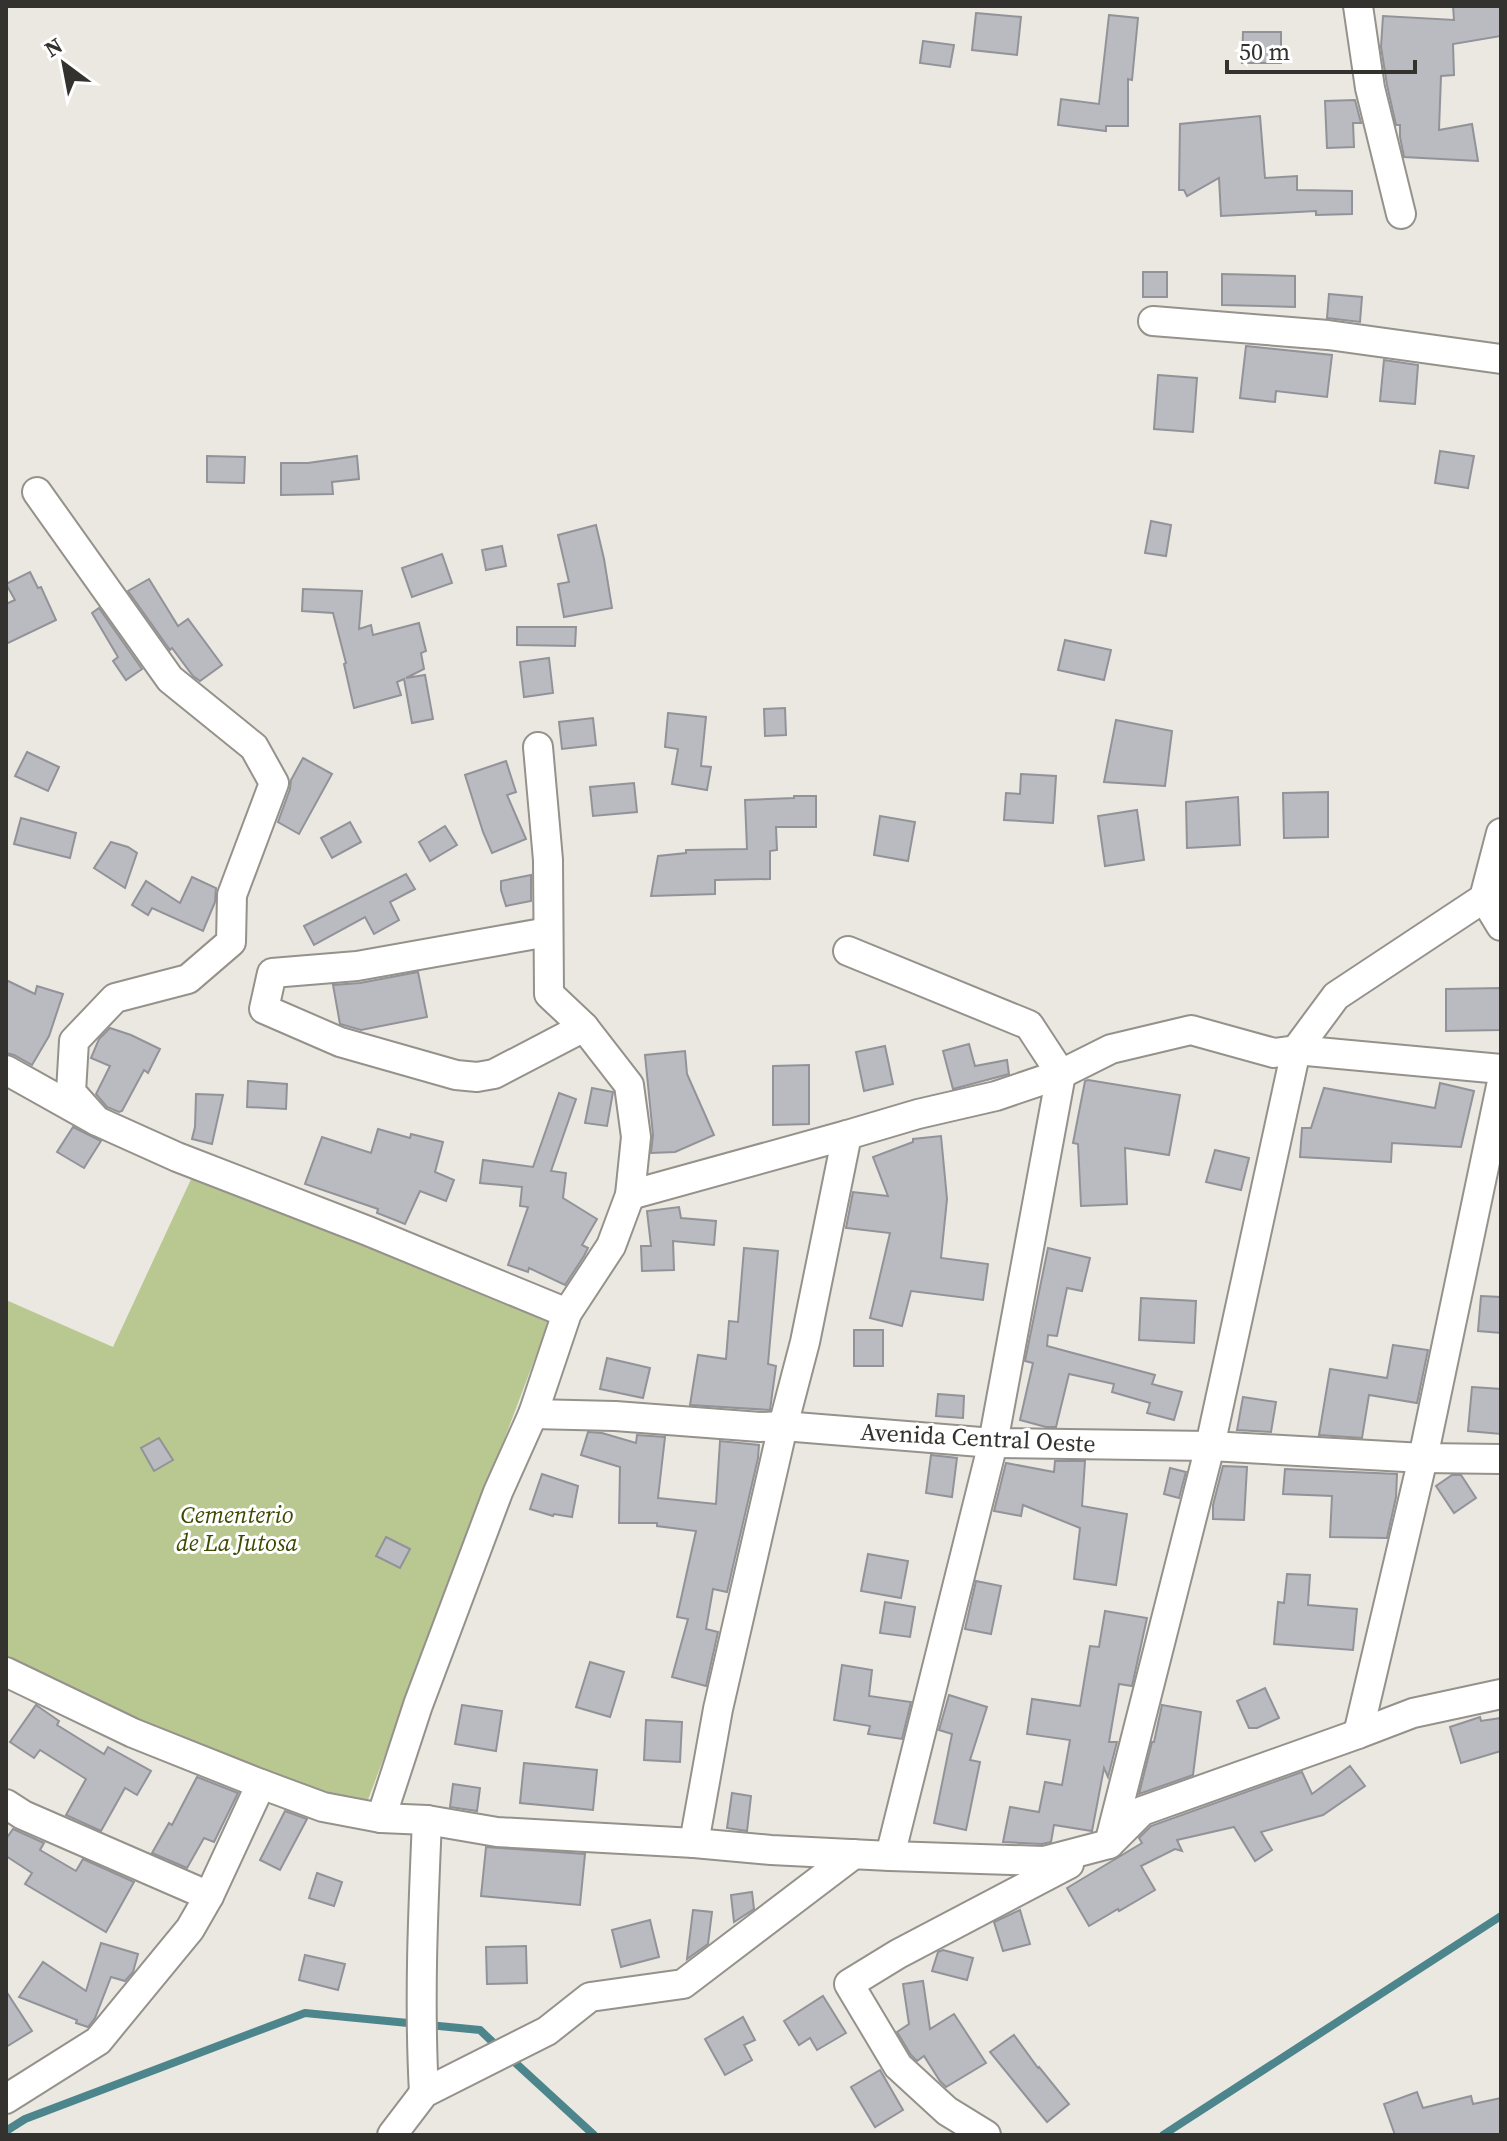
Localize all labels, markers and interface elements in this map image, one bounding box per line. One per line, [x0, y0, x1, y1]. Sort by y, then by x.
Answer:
north arrow [24, 24, 104, 104]
scale bar [1227, 24, 1415, 74]
text: N [39, 30, 68, 64]
text: 50 m [1239, 35, 1290, 68]
street label: Avenida Central Oeste [860, 1415, 1096, 1460]
park label: Cementerio de La Jutosa [176, 1498, 298, 1559]

